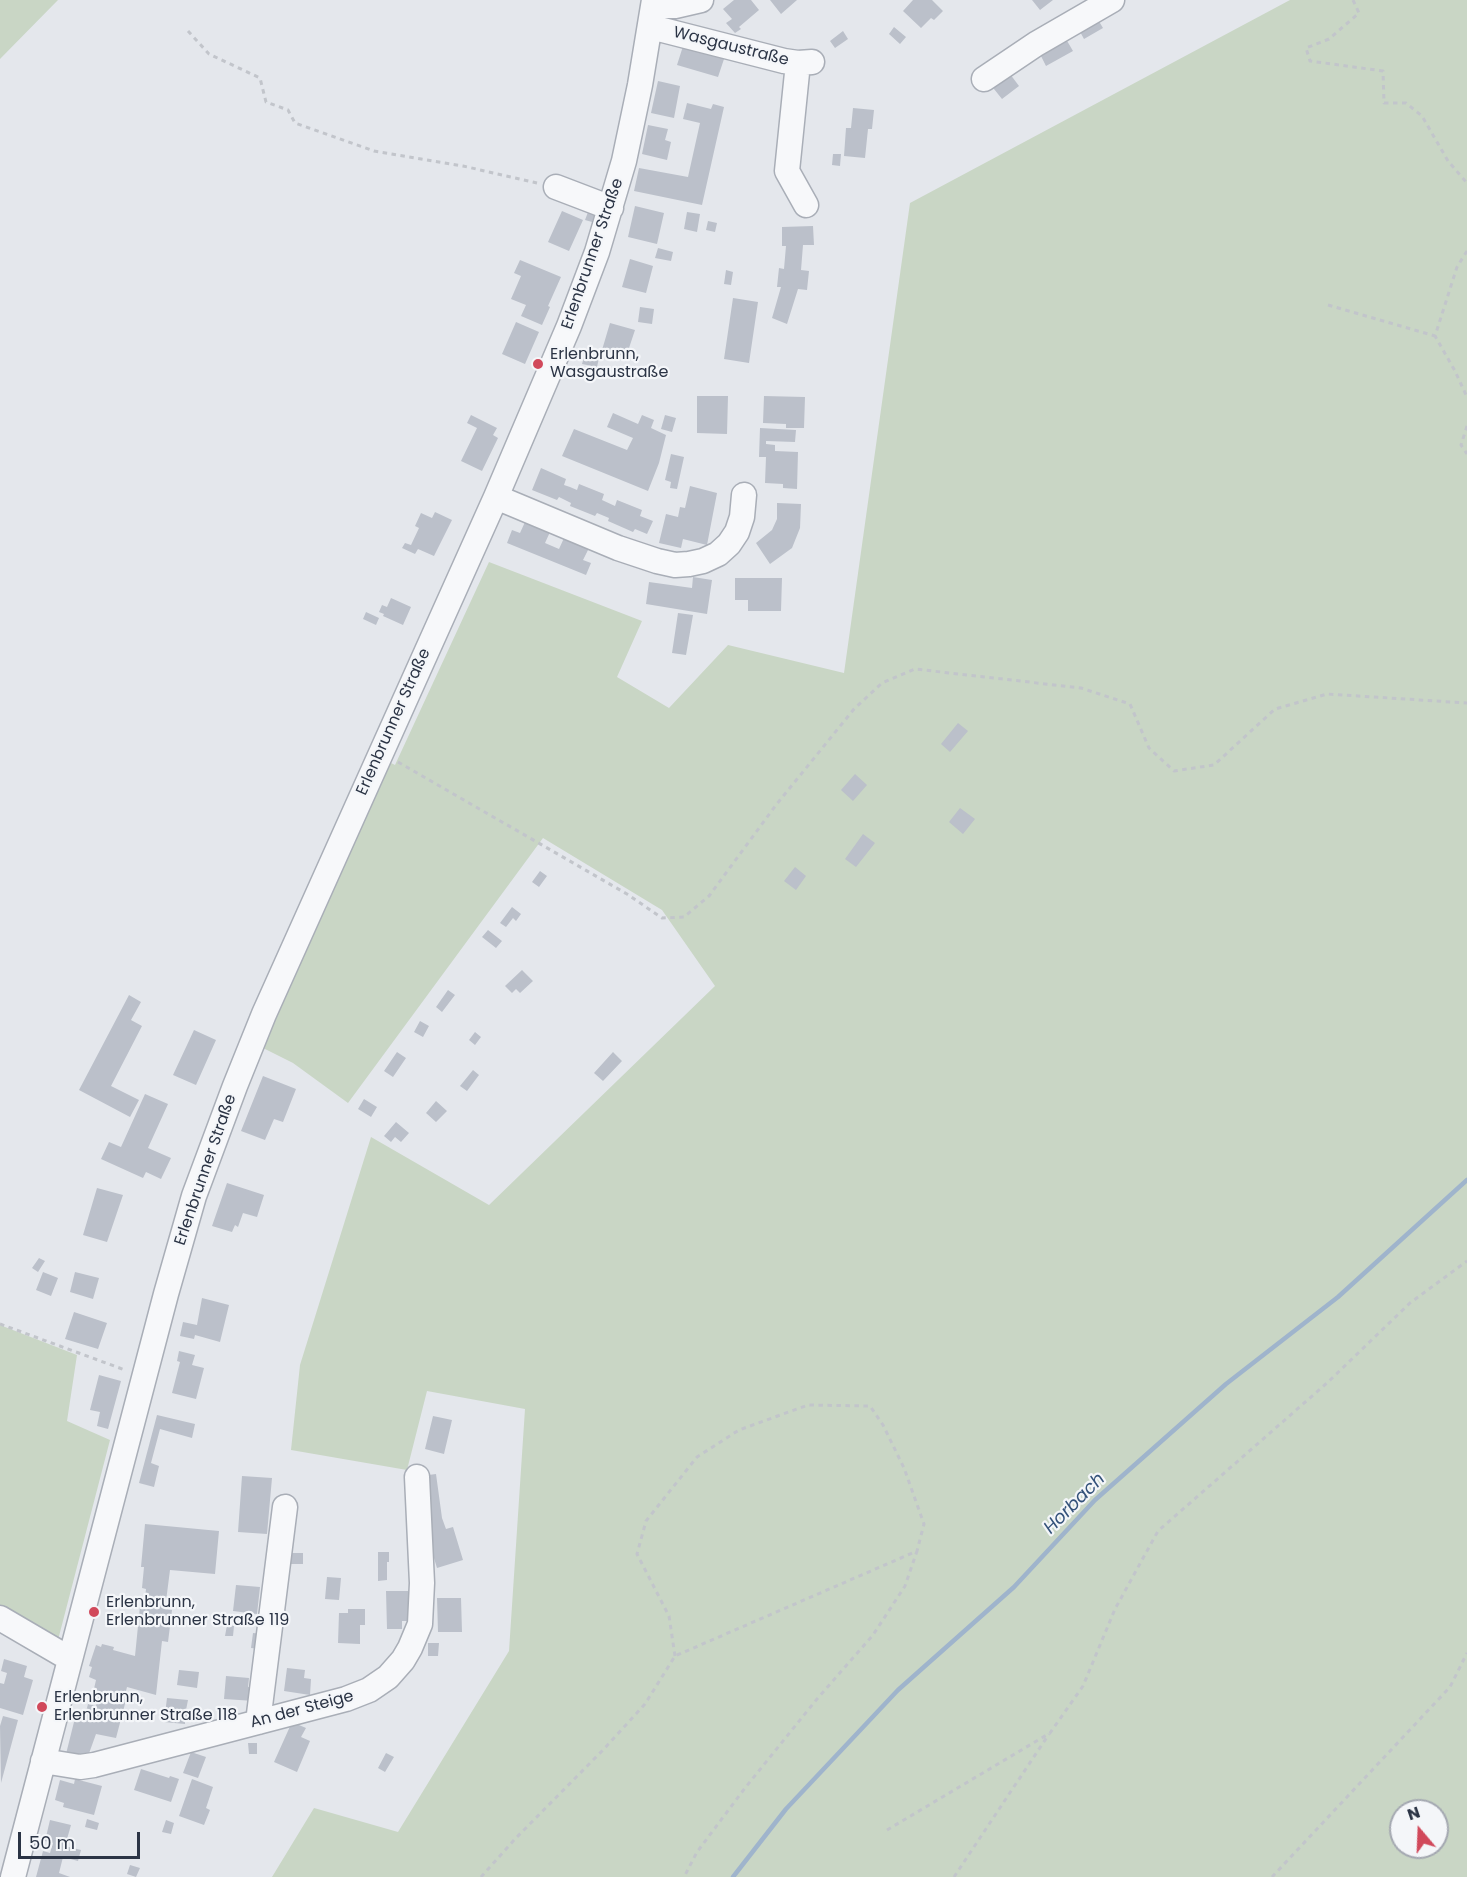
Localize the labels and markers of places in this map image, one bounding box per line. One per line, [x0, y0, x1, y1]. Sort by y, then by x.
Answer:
place label: Erlenbrunn, Wasgaustraße [550, 345, 668, 383]
marker: Erlenbrunn, Wasgaustraße [531, 357, 545, 371]
place label: Erlenbrunn, Erlenbrunner Straße 119 [106, 1593, 289, 1631]
marker: Erlenbrunn, Erlenbrunner Straße 119 [87, 1605, 101, 1619]
place label: Erlenbrunn, Erlenbrunner Straße 118 [54, 1688, 237, 1726]
marker: Erlenbrunn, Erlenbrunner Straße 118 [35, 1700, 49, 1714]

